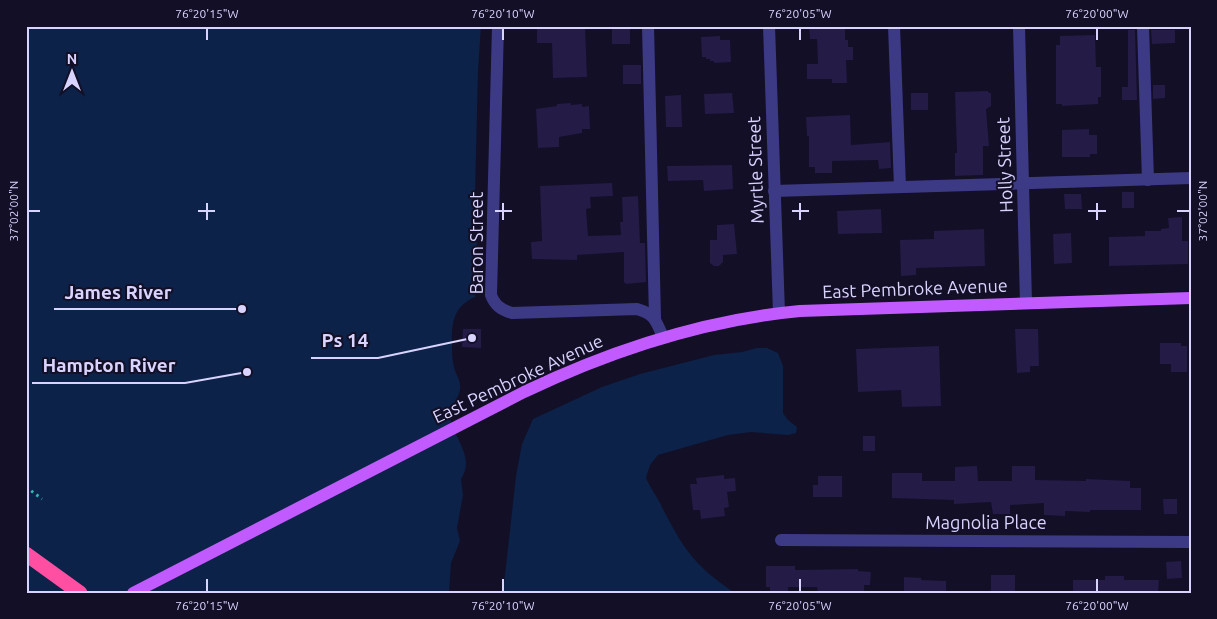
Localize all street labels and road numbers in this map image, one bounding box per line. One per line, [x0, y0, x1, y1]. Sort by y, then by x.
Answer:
street label: Myrtle Street [743, 116, 767, 224]
street label: Holly Street [992, 117, 1016, 213]
street label: Baron Street [466, 192, 486, 294]
street label: East Pembroke Avenue [822, 275, 1008, 301]
street label: East Pembroke Avenue [429, 330, 606, 426]
street label: Magnolia Place [925, 512, 1047, 532]

